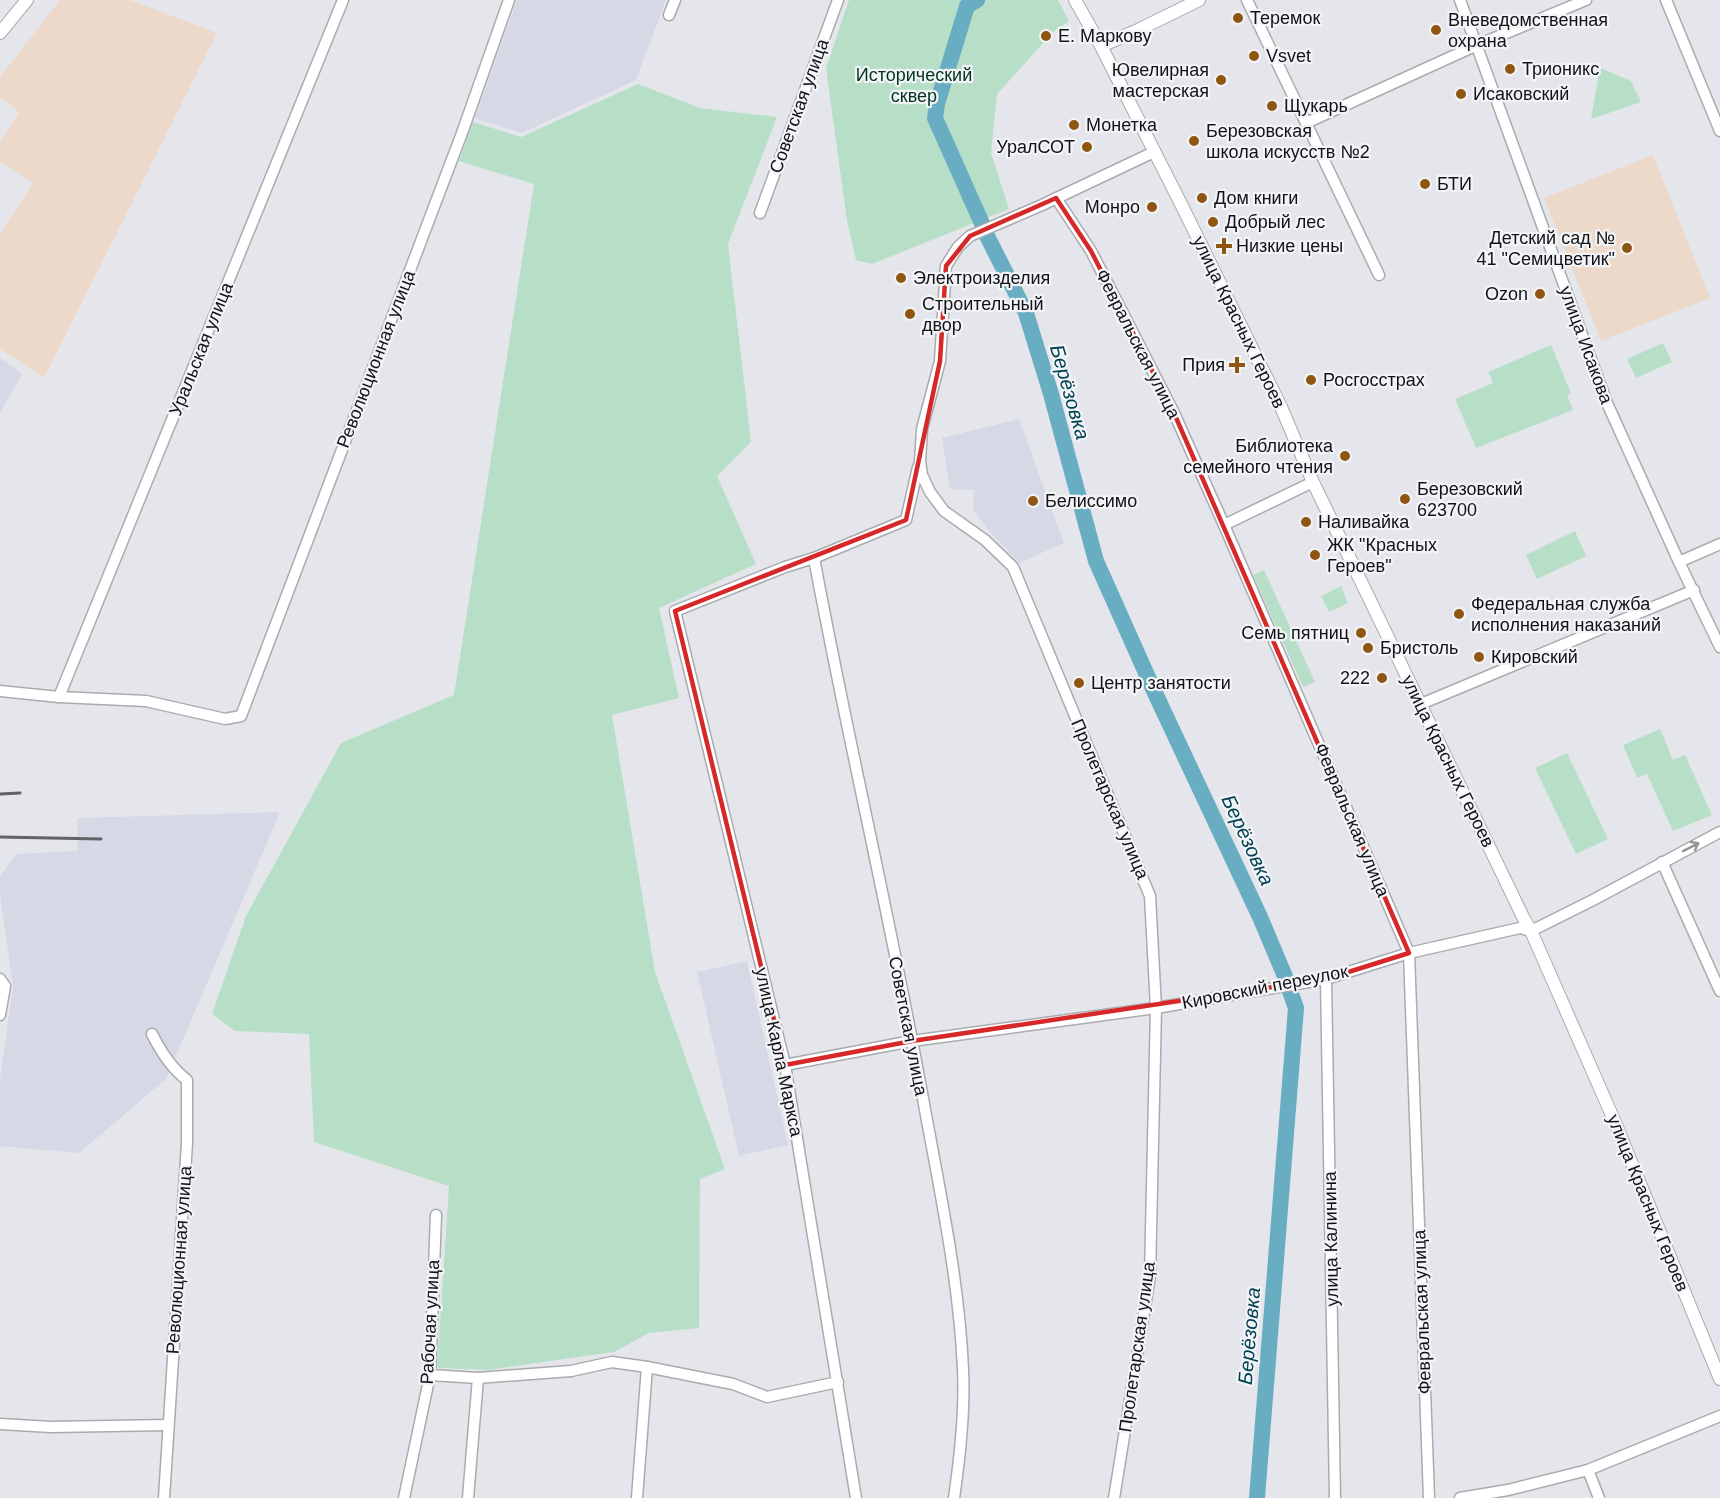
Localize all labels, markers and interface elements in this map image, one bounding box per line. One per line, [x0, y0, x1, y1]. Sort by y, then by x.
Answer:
place label: Теремок [1250, 8, 1320, 28]
place label: Вневедомственная охрана [1448, 10, 1608, 51]
marker: Теремок [1231, 11, 1245, 25]
marker: Вневедомственная охрана [1429, 23, 1443, 37]
place label: Е. Маркову [1058, 26, 1151, 46]
marker: Е. Маркову [1039, 29, 1053, 43]
street label: Советская улица [765, 35, 833, 176]
place label: Vsvet [1266, 46, 1311, 66]
marker: Vsvet [1247, 49, 1261, 63]
place label: Трионикс [1522, 59, 1599, 79]
place label: Ювелирная мастерская [1112, 60, 1209, 101]
marker: Трионикс [1503, 62, 1517, 76]
park label: Исторический сквер [856, 65, 972, 106]
marker: Ювелирная мастерская [1214, 73, 1228, 87]
place label: Исаковский [1473, 84, 1569, 104]
marker: Исаковский [1454, 87, 1468, 101]
place label: Щукарь [1284, 96, 1348, 116]
marker: Щукарь [1265, 99, 1279, 113]
place label: Монетка [1086, 115, 1158, 135]
marker: Монетка [1067, 118, 1081, 132]
place label: Березовская школа искусств №2 [1206, 121, 1370, 162]
marker: Березовская школа искусств №2 [1187, 134, 1201, 148]
place label: УралСОТ [996, 137, 1075, 157]
marker: УралСОТ [1080, 140, 1094, 154]
place label: БТИ [1437, 174, 1472, 194]
marker: БТИ [1418, 177, 1432, 191]
place label: Дом книги [1214, 188, 1298, 208]
marker: Дом книги [1195, 191, 1209, 205]
place label: Монро [1085, 197, 1140, 217]
marker: Монро [1145, 200, 1159, 214]
place label: Добрый лес [1225, 212, 1325, 232]
marker: Добрый лес [1206, 215, 1220, 229]
place label: Детский сад № 41 "Семицветик" [1477, 228, 1615, 269]
street label: улица Красных Героев [1189, 233, 1289, 411]
place label: Низкие цены [1236, 236, 1343, 256]
marker: Низкие цены [1217, 239, 1231, 253]
marker: Детский сад № 41 "Семицветик" [1620, 241, 1634, 255]
street label: Революционная улица [333, 266, 420, 451]
street label: Февральская улица [1092, 266, 1185, 423]
place label: Электроизделия [913, 268, 1050, 288]
marker: Электроизделия [894, 271, 908, 285]
street label: Уральская улица [165, 278, 237, 419]
street label: улица Исакова [1555, 283, 1617, 408]
place label: Ozon [1485, 284, 1528, 304]
marker: Ozon [1533, 287, 1547, 301]
place label: Строительный двор [922, 294, 1044, 335]
marker: Строительный двор [903, 307, 917, 321]
water label: Берёзовка [1046, 342, 1094, 442]
place label: Прия [1182, 355, 1225, 375]
marker: Прия [1230, 358, 1244, 372]
place label: Росгосстрах [1323, 370, 1425, 390]
marker: Росгосстрах [1304, 373, 1318, 387]
place label: Библиотека семейного чтения [1183, 436, 1334, 477]
marker: Библиотека семейного чтения [1338, 449, 1352, 463]
place label: Березовский 623700 [1417, 479, 1523, 520]
place label: Белиссимо [1045, 491, 1137, 511]
marker: Березовский 623700 [1398, 492, 1412, 506]
marker: Белиссимо [1026, 494, 1040, 508]
place label: Наливайка [1318, 512, 1410, 532]
marker: Наливайка [1299, 515, 1313, 529]
place label: ЖК "Красных Героев" [1327, 535, 1437, 576]
marker: ЖК "Красных Героев" [1308, 548, 1322, 562]
place label: Федеральная служба исполнения наказаний [1471, 594, 1661, 635]
marker: Федеральная служба исполнения наказаний [1452, 607, 1466, 621]
place label: Семь пятниц [1241, 623, 1349, 643]
marker: Семь пятниц [1354, 626, 1368, 640]
place label: Бристоль [1380, 638, 1458, 658]
marker: Бристоль [1361, 641, 1375, 655]
place label: Кировский [1491, 647, 1578, 667]
marker: Кировский [1472, 650, 1486, 664]
place label: 222 [1340, 668, 1370, 688]
marker: 222 [1375, 671, 1389, 685]
street label: улица Красных Героев [1398, 672, 1498, 850]
place label: Центр занятости [1091, 673, 1231, 693]
marker: Центр занятости [1072, 676, 1086, 690]
street label: Пролетарская улица [1067, 716, 1153, 883]
street label: Февральская улица [1311, 740, 1394, 901]
water label: Берёзовка [1217, 791, 1279, 889]
one-way arrow [1682, 840, 1700, 852]
street label: Советская улица [885, 955, 931, 1098]
street label: Кировский переулок [1180, 961, 1350, 1013]
street label: улица Карла Маркса [751, 966, 807, 1139]
street label: улица Красных Героев [1603, 1112, 1693, 1294]
street label: Революционная улица [162, 1164, 196, 1355]
street label: улица Калинина [1320, 1170, 1342, 1307]
street label: Февральская улица [1409, 1228, 1435, 1395]
street label: Рабочая улица [417, 1258, 443, 1385]
street label: Пролетарская улица [1115, 1259, 1159, 1434]
water label: Берёзовка [1234, 1286, 1264, 1386]

